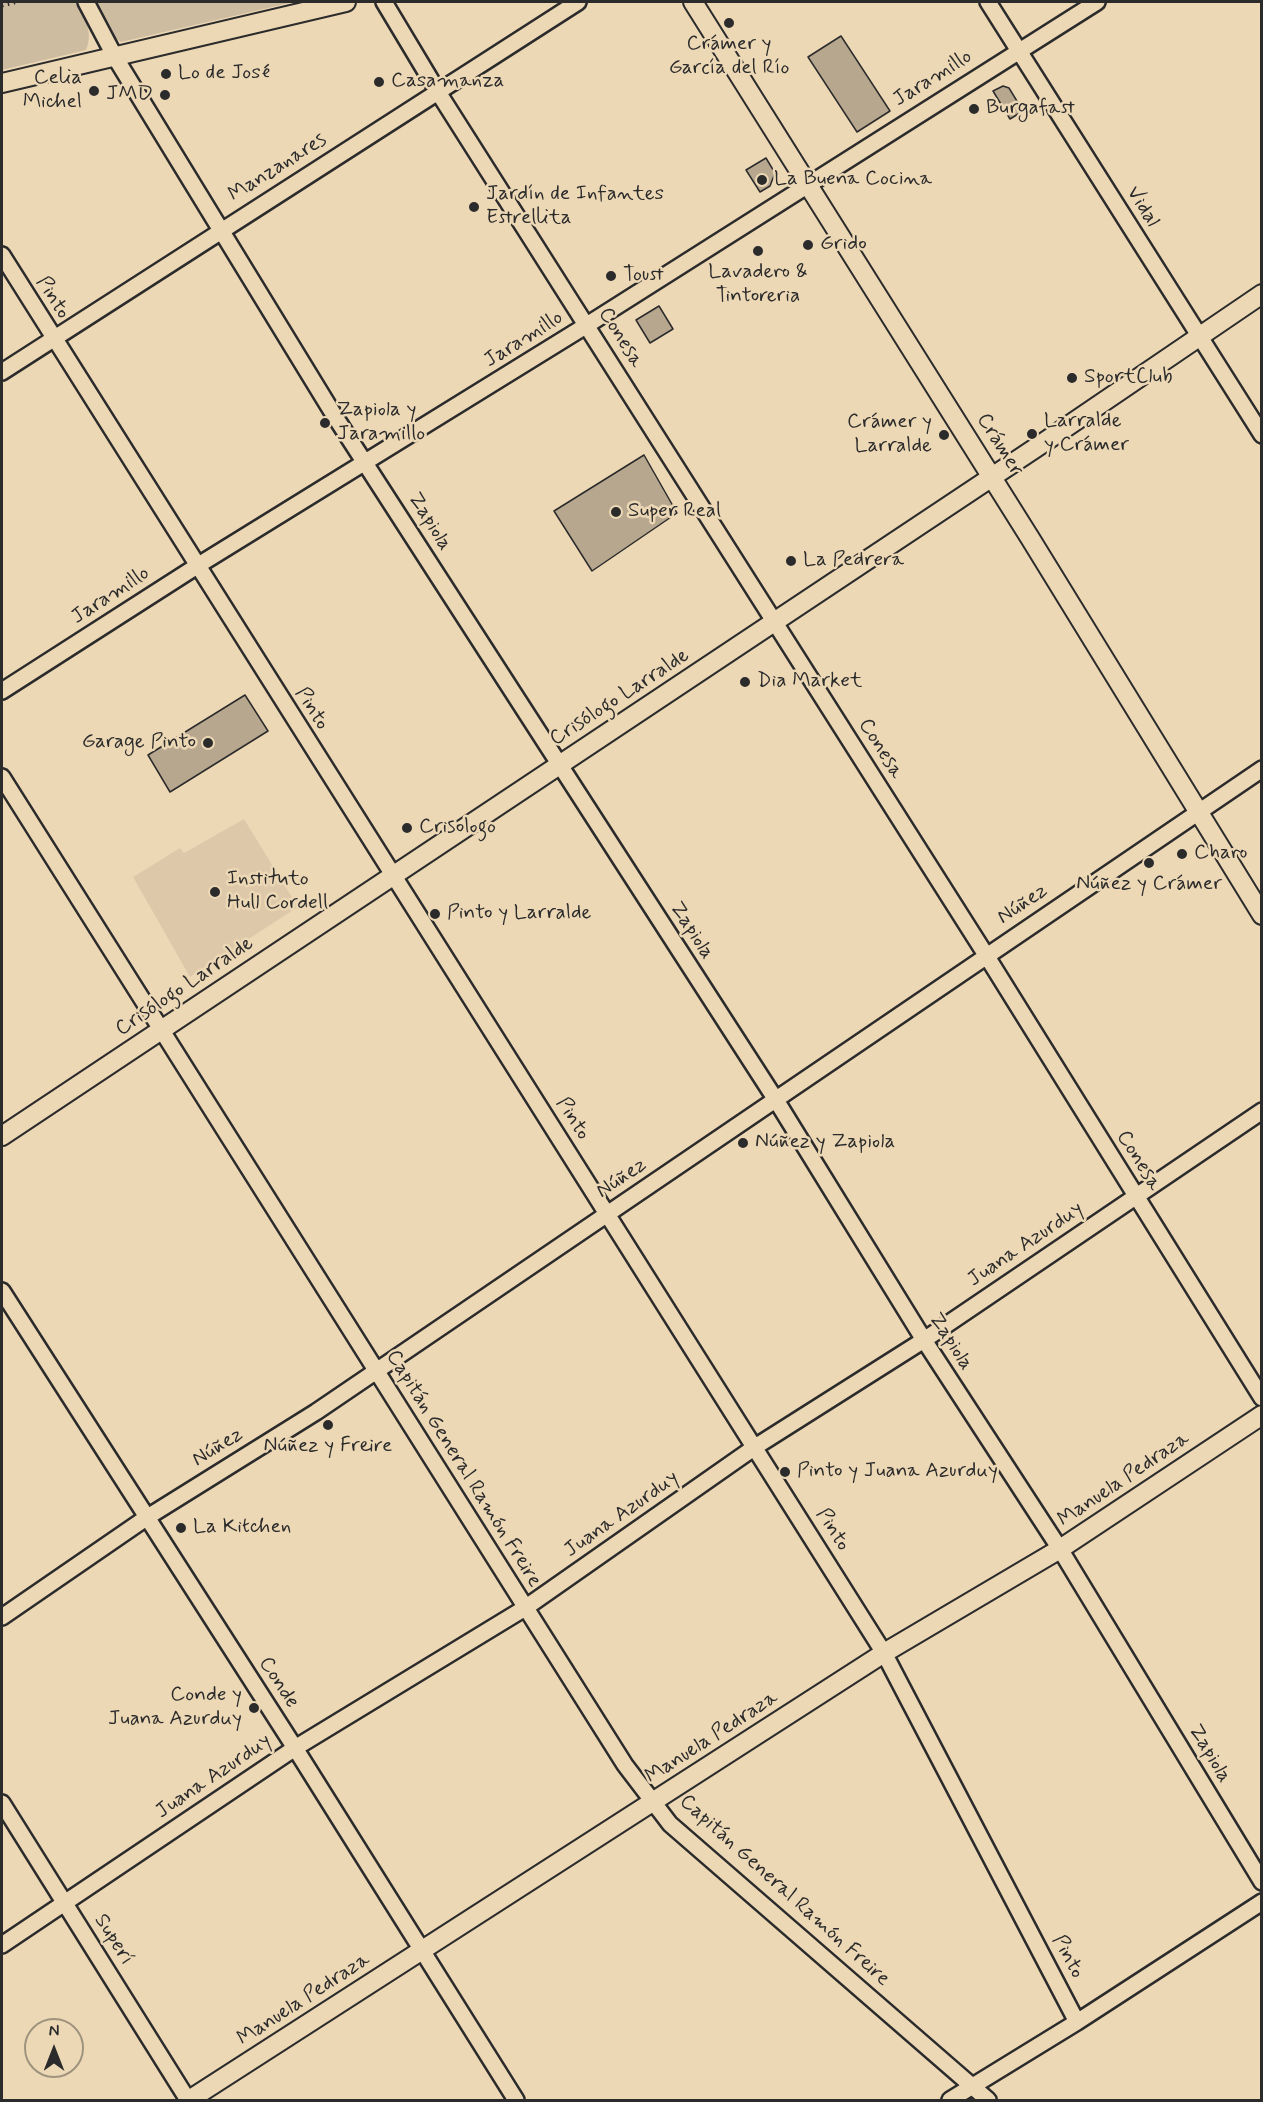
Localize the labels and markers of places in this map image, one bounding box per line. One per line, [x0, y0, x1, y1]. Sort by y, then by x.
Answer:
marker: Crámer y García del Río [722, 16, 736, 30]
place label: Crámer y García del Río [669, 32, 789, 82]
place label: Lo de José [178, 61, 270, 87]
place label: Celia Michel [23, 66, 82, 116]
marker: Lo de José [159, 67, 173, 81]
place label: Casamanza [391, 69, 504, 95]
marker: Casamanza [372, 75, 386, 89]
place label: JMD [106, 82, 153, 108]
marker: Celia Michel [87, 84, 101, 98]
marker: JMD [158, 88, 172, 102]
place label: Burgafast [986, 96, 1075, 122]
marker: Burgafast [967, 102, 981, 116]
place label: La Buena Cocina [774, 167, 932, 193]
marker: La Buena Cocina [755, 173, 769, 187]
place label: Jardín de Infantes Estrellita [486, 182, 664, 232]
marker: Jardín de Infantes Estrellita [467, 200, 481, 214]
place label: Grido [820, 232, 867, 258]
marker: Grido [801, 238, 815, 252]
marker: Lavadero & Tintoreria [751, 244, 765, 258]
place label: Lavadero & Tintoreria [708, 260, 808, 310]
place label: Toust [623, 263, 664, 289]
marker: Toust [604, 269, 618, 283]
place label: SportClub [1084, 365, 1173, 391]
marker: SportClub [1065, 371, 1079, 385]
place label: Zapiola y Jaramillo [337, 398, 425, 448]
place label: Larralde y Crámer [1044, 409, 1129, 459]
place label: Crámer y Larralde [847, 410, 932, 460]
marker: Zapiola y Jaramillo [318, 416, 332, 430]
marker: Larralde y Crámer [1025, 427, 1039, 441]
marker: Crámer y Larralde [937, 428, 951, 442]
place label: Super Real [628, 499, 721, 525]
marker: Super Real [609, 505, 623, 519]
place label: La Pedrera [803, 548, 904, 574]
marker: La Pedrera [784, 554, 798, 568]
place label: Dia Market [757, 669, 862, 695]
marker: Dia Market [738, 675, 752, 689]
place label: Garage Pinto [82, 730, 196, 756]
marker: Garage Pinto [201, 736, 215, 750]
place label: Crisologo [419, 815, 496, 841]
marker: Crisologo [400, 821, 414, 835]
place label: Charo [1194, 841, 1247, 867]
marker: Charo [1175, 847, 1189, 861]
marker: Núñez y Crámer [1142, 856, 1156, 870]
place label: Instituto Hull Cordell [227, 867, 328, 917]
place label: Núñez y Crámer [1076, 872, 1222, 898]
marker: Instituto Hull Cordell [208, 885, 222, 899]
place label: Pinto y Larralde [447, 901, 591, 927]
marker: Pinto y Larralde [428, 907, 442, 921]
place label: Núñez y Zapiola [755, 1130, 895, 1156]
marker: Núñez y Zapiola [736, 1136, 750, 1150]
marker: Núñez y Freire [321, 1418, 335, 1432]
place label: Núñez y Freire [264, 1434, 392, 1460]
place label: Pinto y Juana Azurduy [797, 1459, 998, 1485]
marker: Pinto y Juana Azurduy [778, 1465, 792, 1479]
place label: La Kitchen [193, 1515, 291, 1541]
marker: La Kitchen [174, 1521, 188, 1535]
place label: Conde y Juana Azurduy [108, 1683, 242, 1733]
marker: Conde y Juana Azurduy [247, 1701, 261, 1715]

